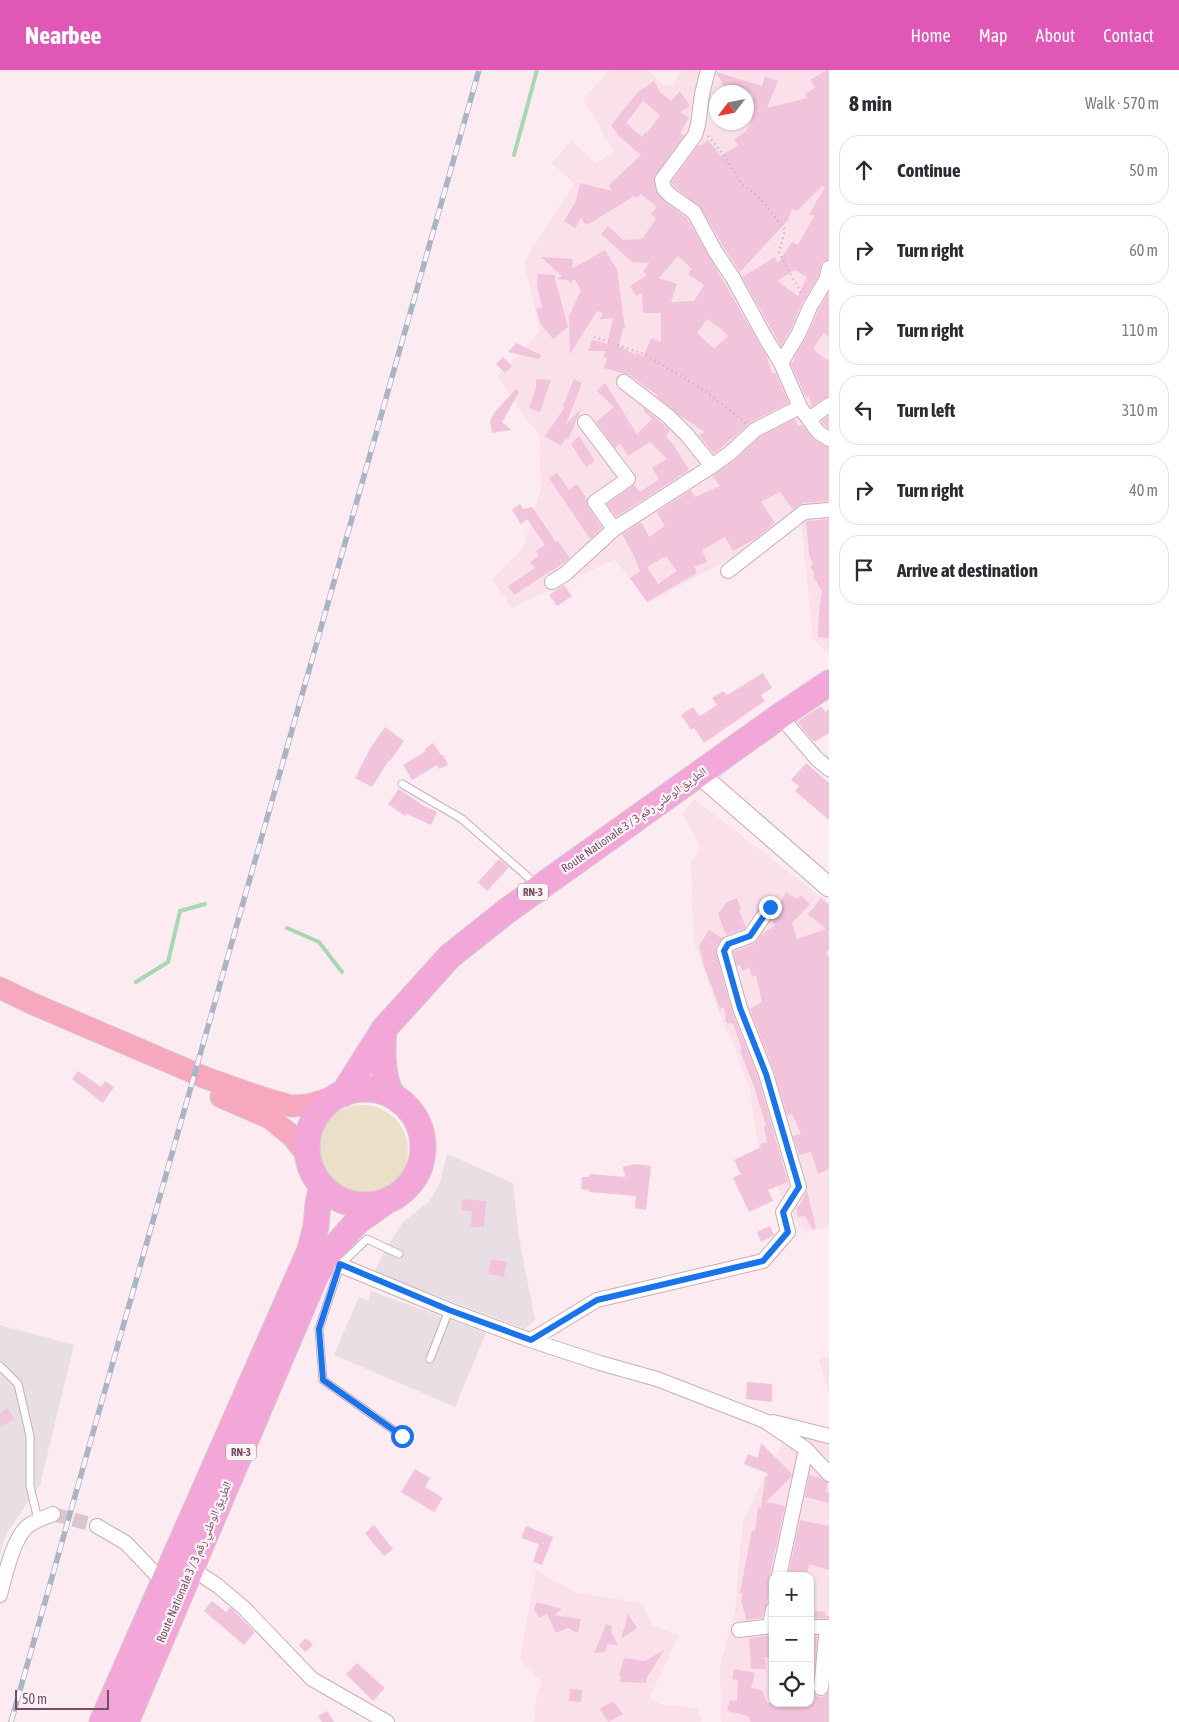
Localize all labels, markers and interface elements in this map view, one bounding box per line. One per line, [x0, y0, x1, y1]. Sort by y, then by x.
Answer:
text: Nearbee [25, 22, 101, 49]
text: Home [911, 25, 951, 46]
text: Map [979, 25, 1008, 46]
text: About [1036, 25, 1075, 46]
text: Contact [1103, 25, 1154, 46]
north arrow [709, 85, 754, 130]
text: 8 min [849, 91, 892, 115]
text: Walk · 570 m [1085, 94, 1159, 112]
icon: ahead [850, 156, 878, 184]
text: Continue [897, 159, 961, 181]
text: 50 m [1129, 161, 1158, 179]
icon: right [850, 236, 878, 264]
text: Turn right [897, 239, 964, 261]
text: 60 m [1129, 241, 1158, 259]
icon: right [850, 316, 878, 344]
text: Turn right [897, 319, 964, 341]
text: 110 m [1122, 321, 1158, 339]
icon: left [850, 396, 878, 424]
text: Turn left [897, 399, 955, 421]
text: 310 m [1122, 401, 1158, 419]
icon: right [850, 476, 878, 504]
text: Turn right [897, 479, 964, 501]
text: 40 m [1129, 481, 1158, 499]
icon: arrive [850, 556, 878, 584]
text: Arrive at destination [897, 559, 1038, 581]
street label: Route Nationale 3 / الطريق الوطني رقم 3 [559, 764, 711, 878]
road number: RN-3 [518, 884, 548, 900]
route end [759, 896, 782, 919]
route start [391, 1425, 414, 1448]
road number: RN-3 [226, 1444, 256, 1460]
street label: Route Nationale 3 / الطريق الوطني رقم 3 [154, 1479, 237, 1646]
map controls [769, 1572, 814, 1707]
button: + [769, 1572, 814, 1617]
button: − [769, 1617, 814, 1662]
button: locate [769, 1662, 814, 1707]
scale bar [15, 1687, 109, 1710]
text: 50 m [22, 1691, 47, 1707]

